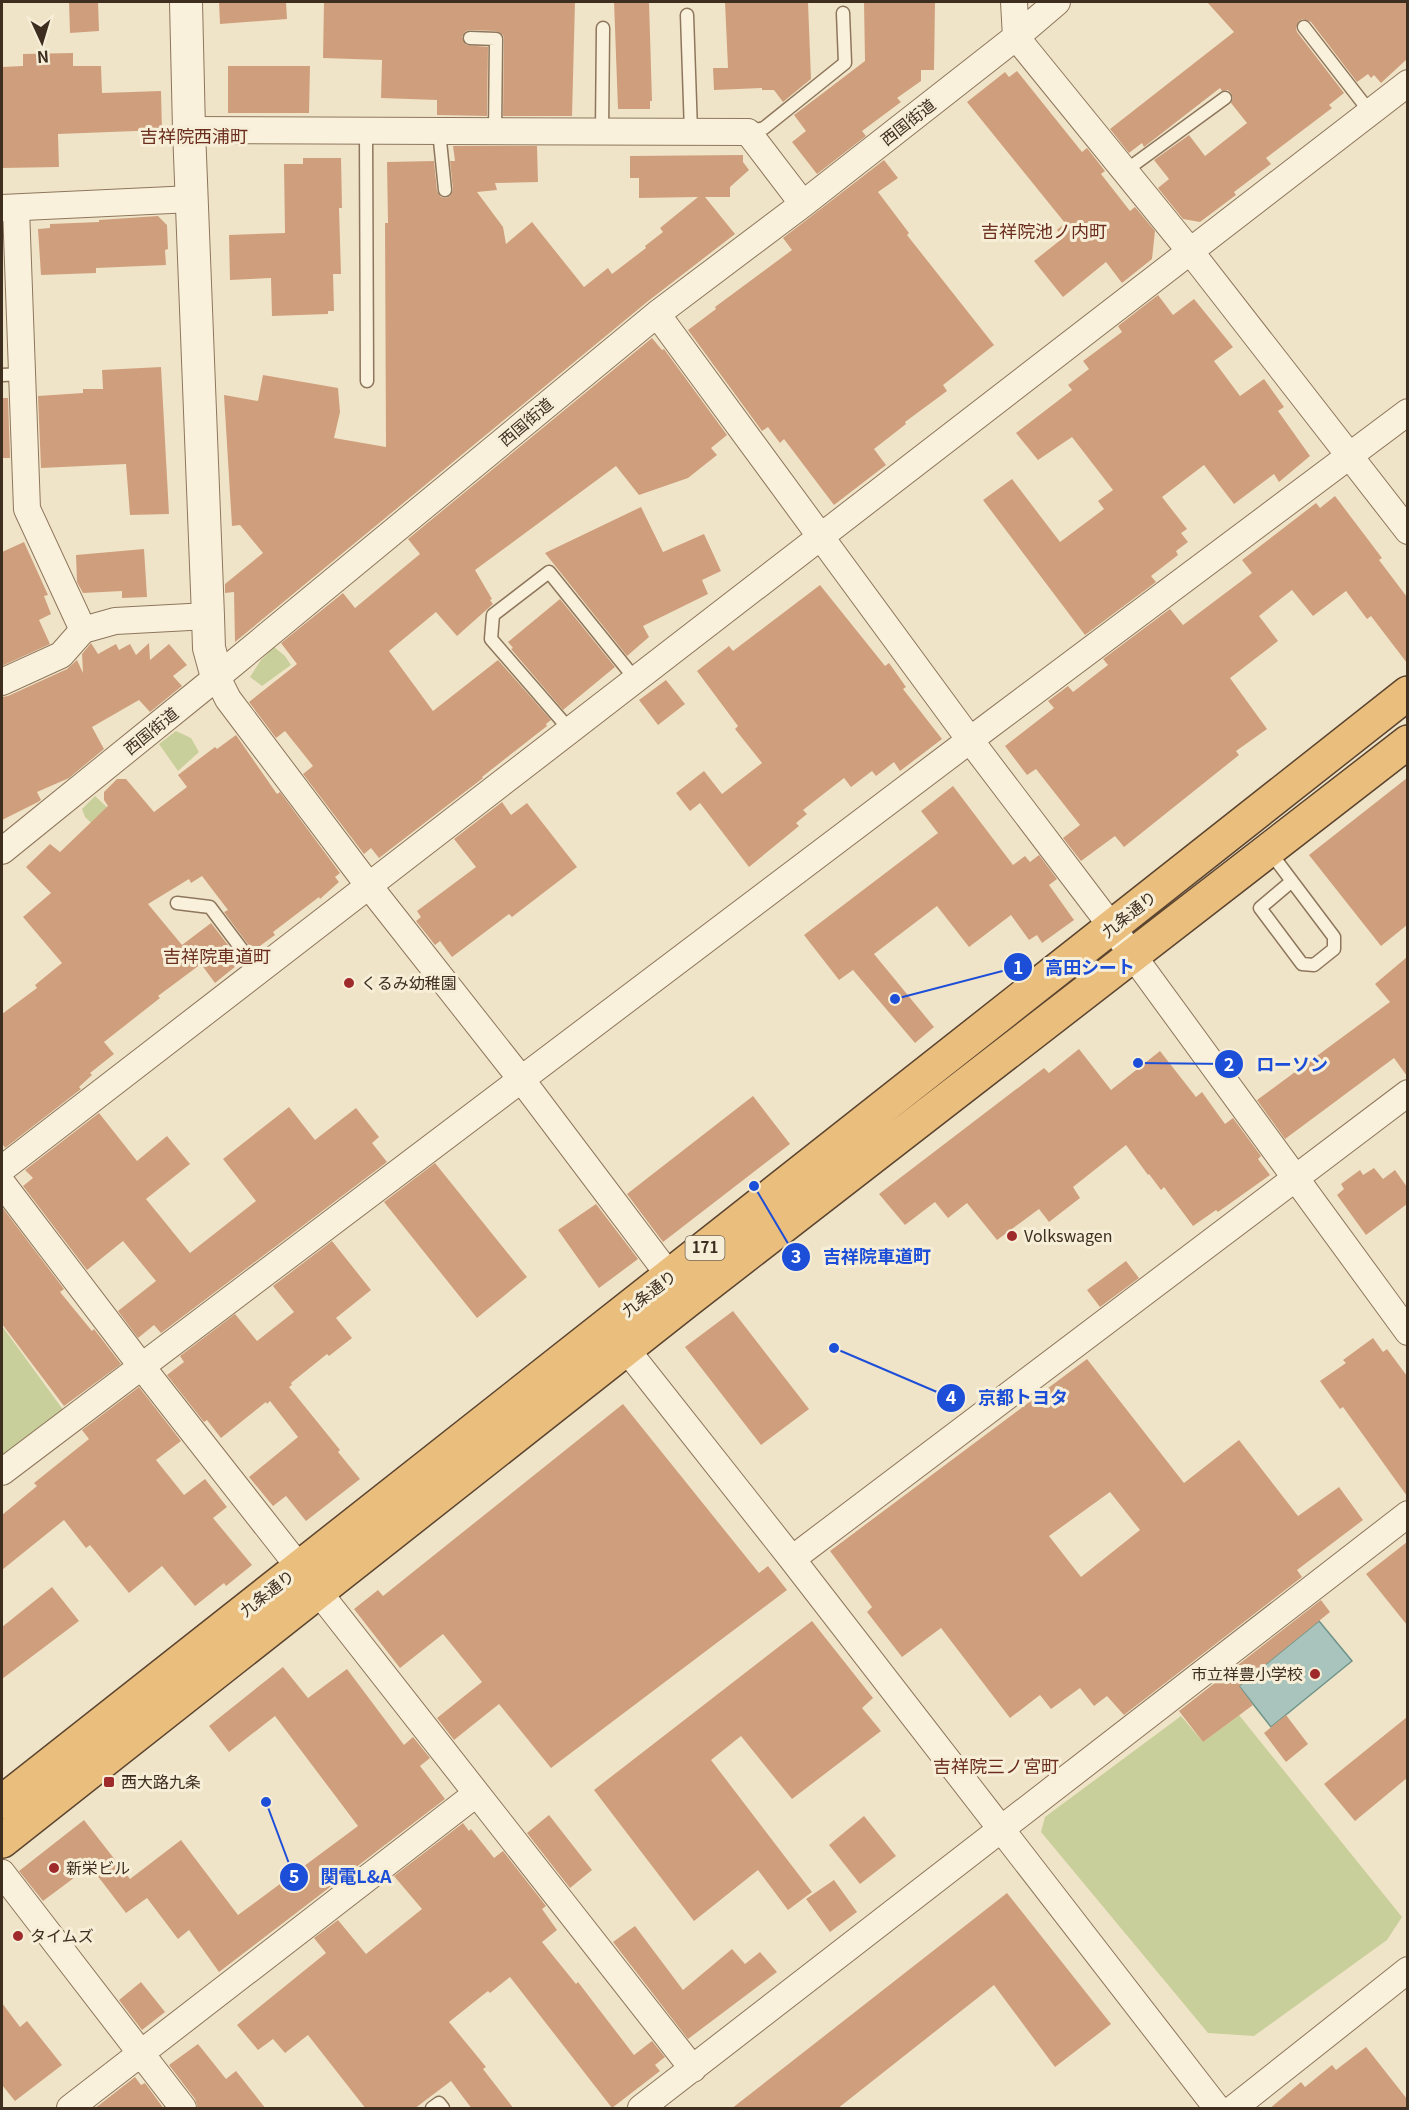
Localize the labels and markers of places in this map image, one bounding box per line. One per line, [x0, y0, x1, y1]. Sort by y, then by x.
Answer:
callout: 高田シート [1003, 949, 1147, 985]
place label: くるみ幼稚園 [361, 970, 457, 994]
marker: くるみ幼稚園 [342, 976, 356, 990]
callout: ローソン [1214, 1046, 1340, 1082]
place label: Volkswagen [1024, 1223, 1112, 1247]
marker: Volkswagen [1005, 1229, 1019, 1243]
callout: 吉祥院車道町 [781, 1239, 943, 1275]
callout: 京都トヨタ [936, 1380, 1080, 1416]
place label: 市立祥豊小学校 [1191, 1661, 1303, 1685]
marker: 市立祥豊小学校 [1308, 1667, 1322, 1681]
place label: 西大路九条 [121, 1769, 201, 1793]
marker: 西大路九条 [102, 1775, 116, 1789]
place label: 新栄ビル [66, 1855, 130, 1879]
callout: 関電L&A [279, 1859, 404, 1895]
marker: 新栄ビル [47, 1861, 61, 1875]
place label: タイムズ [30, 1923, 94, 1947]
marker: タイムズ [11, 1929, 25, 1943]

